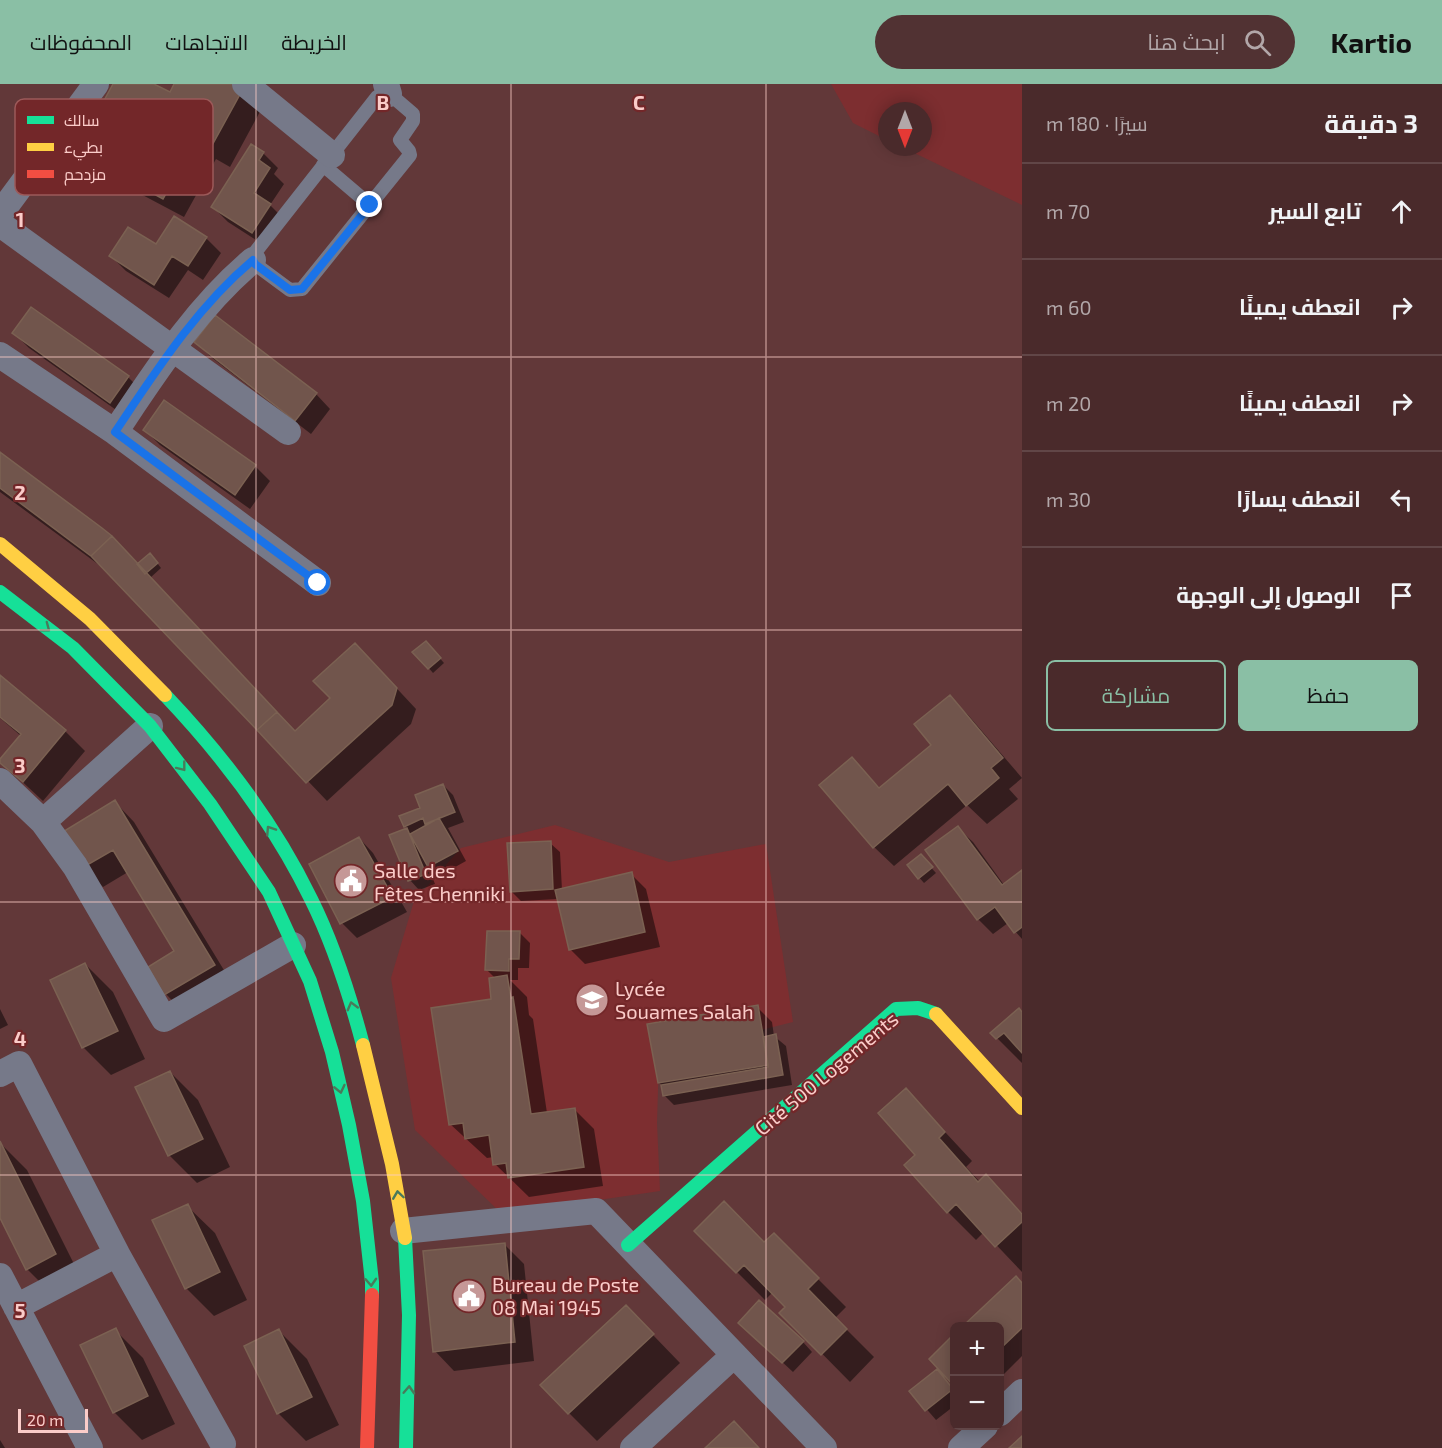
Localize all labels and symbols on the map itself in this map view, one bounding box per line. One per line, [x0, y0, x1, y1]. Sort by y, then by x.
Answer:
text: B [377, 90, 389, 114]
text: C [633, 90, 645, 114]
legend [15, 99, 213, 195]
north arrow [878, 102, 932, 156]
text: سالك [64, 110, 99, 129]
text: بطيء [64, 137, 103, 161]
text: مزدحم [64, 164, 106, 186]
route end [356, 191, 382, 217]
text: 1 [16, 207, 24, 231]
text: 2 [14, 480, 26, 504]
route start [304, 569, 330, 595]
one-way arrow [40, 620, 51, 631]
text: 3 [14, 753, 26, 777]
one-way arrow [174, 761, 185, 772]
one-way arrow [266, 826, 278, 836]
place label: Salle des Fêtes Chenniki [374, 858, 505, 905]
public building icon: Salle des Fêtes Chenniki [333, 863, 369, 899]
place label: Lycée Souames Salah [615, 976, 754, 1023]
school or university icon: Lycée Souames Salah [574, 982, 610, 1018]
one-way arrow [347, 1001, 359, 1012]
street label: Cité 500 Logements [750, 1006, 902, 1140]
text: 4 [14, 1026, 27, 1050]
one-way arrow [333, 1084, 346, 1094]
one-way arrow [392, 1191, 404, 1200]
place label: Bureau de Poste 08 Mai 1945 [492, 1272, 639, 1319]
one-way arrow [365, 1277, 378, 1286]
public building icon: Bureau de Poste 08 Mai 1945 [451, 1278, 487, 1314]
text: 5 [14, 1298, 26, 1322]
one-way arrow [402, 1385, 415, 1394]
scale bar [18, 1406, 88, 1434]

